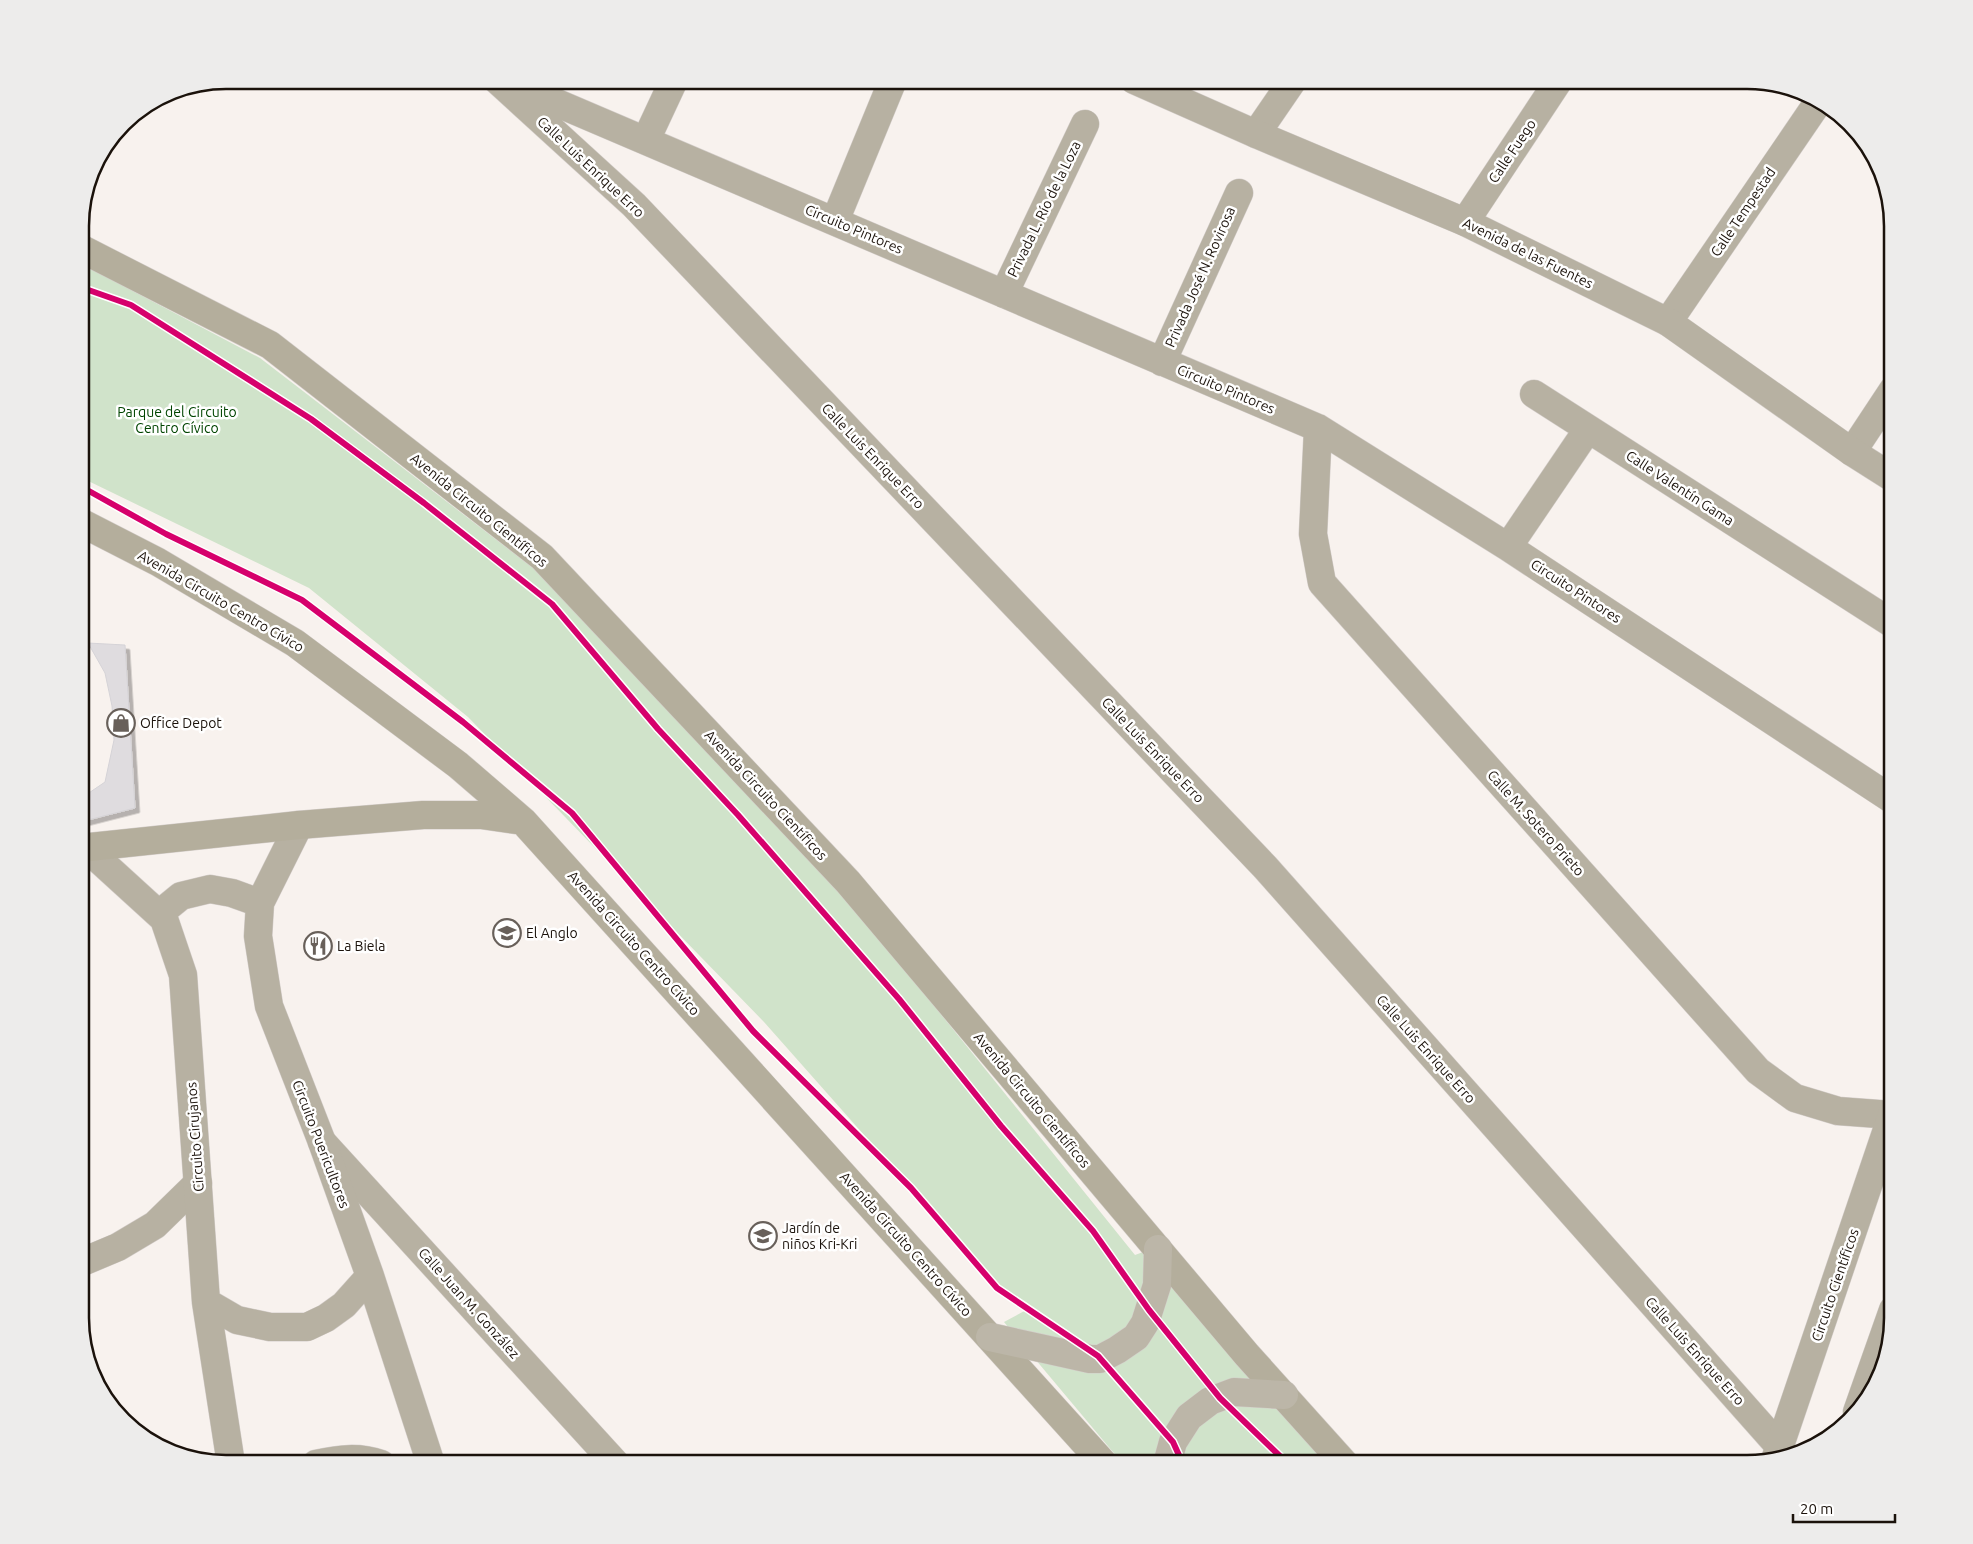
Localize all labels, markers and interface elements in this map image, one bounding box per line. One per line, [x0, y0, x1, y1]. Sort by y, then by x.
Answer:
street label: Calle Luis Enrique Erro [534, 113, 648, 221]
street label: Calle Fuego [1485, 116, 1539, 186]
street label: Privada L. Río de la Loza [1004, 138, 1084, 280]
street label: Calle Tempestad [1707, 164, 1779, 260]
street label: Circuito Pintores [803, 201, 905, 257]
street label: Privada José N. Rovirosa [1162, 204, 1238, 350]
street label: Avenida de las Fuentes [1460, 214, 1596, 292]
street label: Circuito Pintores [1175, 361, 1277, 417]
street label: Calle Luis Enrique Erro [819, 400, 927, 512]
park label: Parque del Circuito Centro Cívico [117, 404, 237, 436]
street label: Calle Valentín Gama [1623, 447, 1737, 529]
street label: Avenida Circuito Científicos [407, 450, 551, 570]
street label: Avenida Circuito Centro Cívico [135, 547, 307, 655]
street label: Circuito Pintores [1528, 556, 1624, 626]
street label: Calle Luis Enrique Erro [1099, 694, 1207, 806]
shop icon: Office Depot [106, 708, 136, 738]
place label: Office Depot [140, 715, 222, 731]
street label: Avenida Circuito Científicos [702, 727, 830, 863]
street label: Calle M. Sotero Prieto [1484, 767, 1588, 879]
street label: Avenida Circuito Centro Cívico [565, 867, 703, 1019]
school or university icon: El Anglo [492, 918, 522, 948]
place label: El Anglo [526, 925, 578, 941]
restaurant icon: La Biela [303, 931, 333, 961]
place label: La Biela [337, 938, 385, 954]
street label: Calle Luis Enrique Erro [1373, 992, 1479, 1106]
street label: Avenida Circuito Científicos [971, 1029, 1093, 1171]
street label: Circuito Puericultores [289, 1078, 353, 1210]
street label: Circuito Cirujanos [183, 1081, 207, 1193]
street label: Avenida Circuito Centro Cívico [837, 1168, 975, 1320]
place label: Jardín de niños Kri-Kri [782, 1220, 857, 1252]
school or university icon: Jardín de niños Kri-Kri [748, 1221, 778, 1251]
street label: Circuito Científicos [1808, 1227, 1862, 1343]
street label: Calle Juan M. González [415, 1244, 523, 1362]
street label: Calle Luis Enrique Erro [1642, 1294, 1748, 1408]
scale bar [1793, 1492, 1896, 1524]
text: 20 m [1800, 1500, 1833, 1517]

